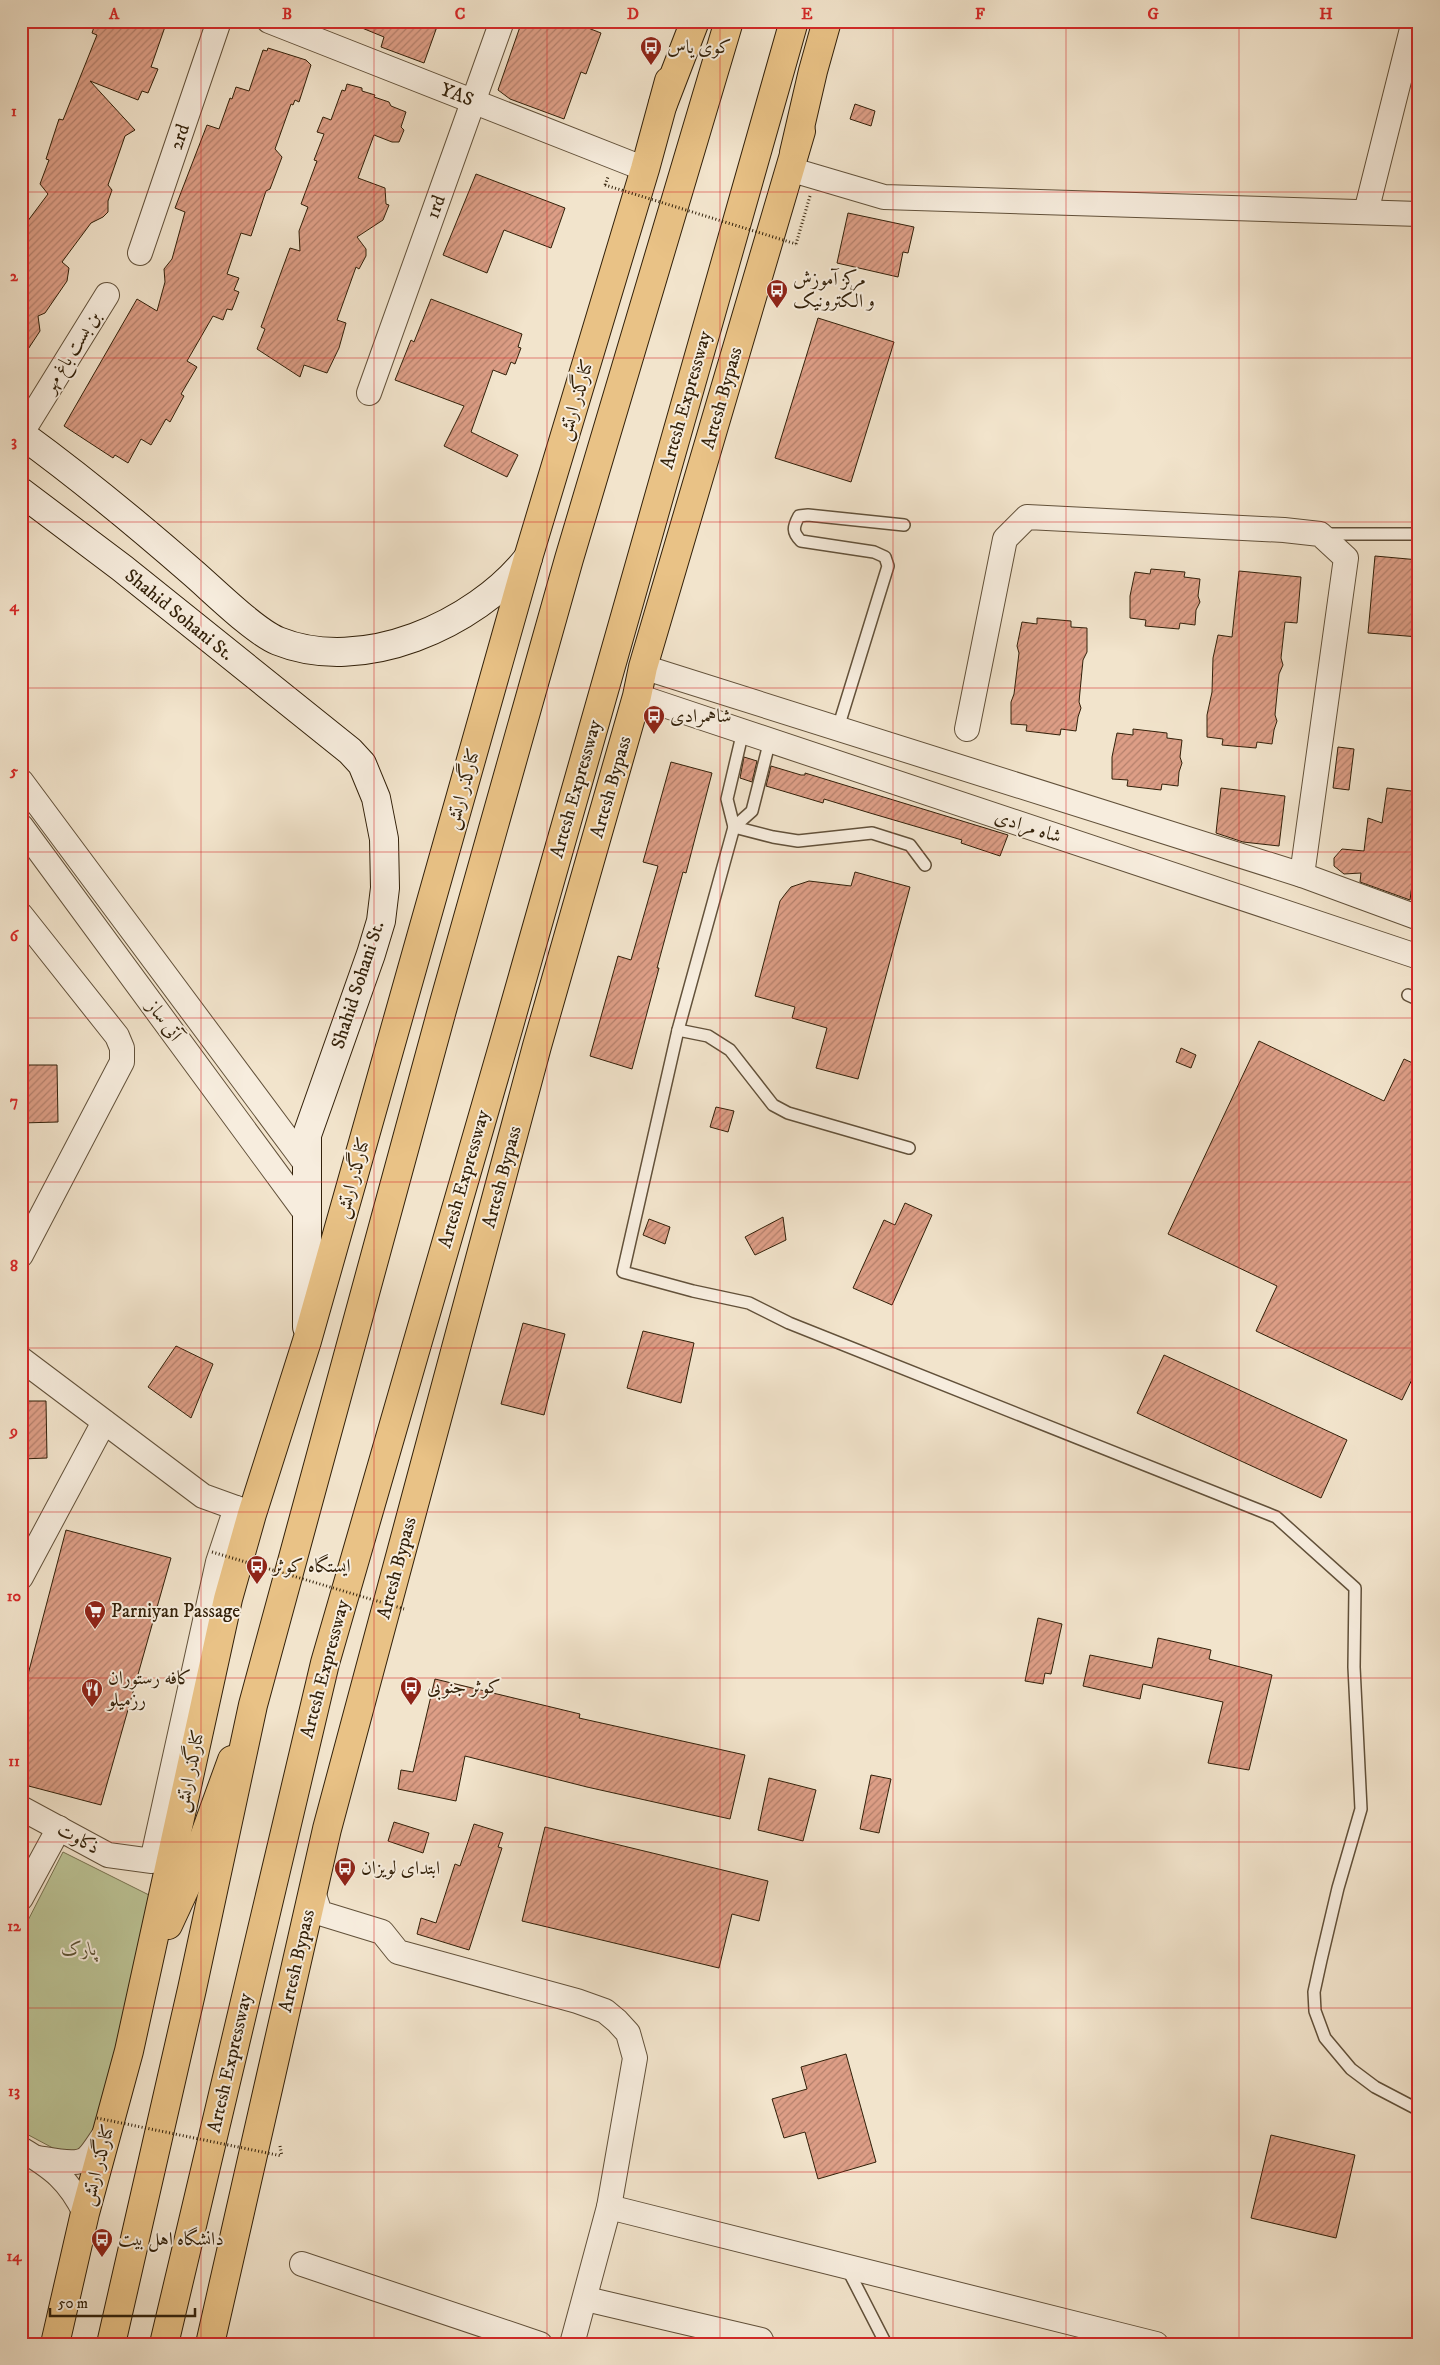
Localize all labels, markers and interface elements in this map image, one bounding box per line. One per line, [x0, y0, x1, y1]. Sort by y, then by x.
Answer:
text: A [108, 4, 120, 24]
text: B [282, 4, 292, 24]
text: C [455, 4, 465, 24]
text: D [627, 4, 639, 24]
text: E [801, 4, 813, 24]
text: F [975, 4, 985, 24]
text: G [1147, 4, 1159, 24]
text: H [1319, 4, 1333, 24]
bus stop icon: کوی یاس [639, 35, 663, 66]
place label: کوی یاس [667, 36, 731, 59]
street label: YAS [437, 78, 477, 112]
text: 1 [11, 101, 17, 121]
street label: 2rd [165, 121, 195, 153]
street label: 1rd [421, 192, 451, 222]
text: 2 [10, 266, 19, 286]
place label: مرکز آموزش و الکترونیک [793, 268, 875, 313]
bus stop icon: مرکز آموزش و الکترونیک [765, 278, 789, 309]
street label: بن بست باغ مهر [37, 307, 109, 400]
street label: Artesh Expressway [655, 327, 717, 472]
street label: Artesh Bypass [696, 344, 748, 452]
street label: کنارگذر ارتش [550, 356, 600, 444]
text: 3 [11, 431, 17, 451]
street label: Shahid Sohani St. [120, 564, 238, 666]
text: 4 [8, 596, 19, 616]
bus stop icon: شاهمرادی [642, 704, 666, 735]
place label: شاهمرادی [670, 705, 732, 728]
street label: Artesh Expressway [545, 716, 607, 861]
street label: Artesh Bypass [585, 733, 637, 841]
street label: کنارگذر ارتش [438, 745, 487, 833]
text: 5 [9, 761, 18, 781]
street label: شاه مرادی [991, 805, 1064, 850]
street label: Shahid Sohani St. [327, 918, 389, 1052]
text: 6 [10, 926, 20, 946]
street label: آتی ساز [140, 994, 188, 1047]
text: 7 [10, 1091, 18, 1111]
street label: Artesh Expressway [433, 1106, 495, 1251]
street label: Artesh Bypass [477, 1123, 527, 1231]
street label: کنارگذر ارتش [328, 1134, 377, 1222]
text: 8 [10, 1256, 18, 1276]
text: 9 [9, 1421, 18, 1441]
street label: Artesh Bypass [372, 1514, 422, 1622]
place label: ایستگاه کوثر [271, 1553, 351, 1578]
bus stop icon: ایستگاه کوثر [245, 1554, 269, 1585]
text: 10 [7, 1586, 22, 1606]
street label: Artesh Expressway [295, 1596, 355, 1741]
supermarket icon: Parniyan Passage [83, 1599, 107, 1630]
place label: Parniyan Passage [111, 1600, 240, 1623]
place label: کافه رستوران رزمیلو [106, 1667, 192, 1712]
bus stop icon: کوثر جنوبی [399, 1675, 423, 1706]
place label: کوثر جنوبی [427, 1676, 501, 1701]
restaurant icon: کافه رستوران رزمیلو [80, 1677, 104, 1708]
street label: کنارگذر ارتش [167, 1727, 211, 1814]
text: 11 [8, 1751, 20, 1771]
street label: ذکاوت [53, 1818, 103, 1860]
bus stop icon: ابتدای لویزان [333, 1856, 357, 1887]
place label: ابتدای لویزان [361, 1857, 440, 1880]
street label: Artesh Bypass [274, 1907, 320, 2015]
text: 12 [7, 1916, 22, 1936]
park label: پارک [61, 1938, 98, 1962]
street label: Artesh Expressway [203, 1990, 257, 2135]
text: 13 [8, 2081, 20, 2101]
street label: کنارگذر ارتش [73, 2121, 121, 2209]
place label: دانشگاه اهل بیت [118, 2226, 224, 2252]
bus stop icon: دانشگاه اهل بیت [90, 2227, 114, 2258]
text: 14 [6, 2246, 22, 2266]
scale bar [50, 2285, 195, 2317]
text: 50 m [58, 2294, 88, 2313]

